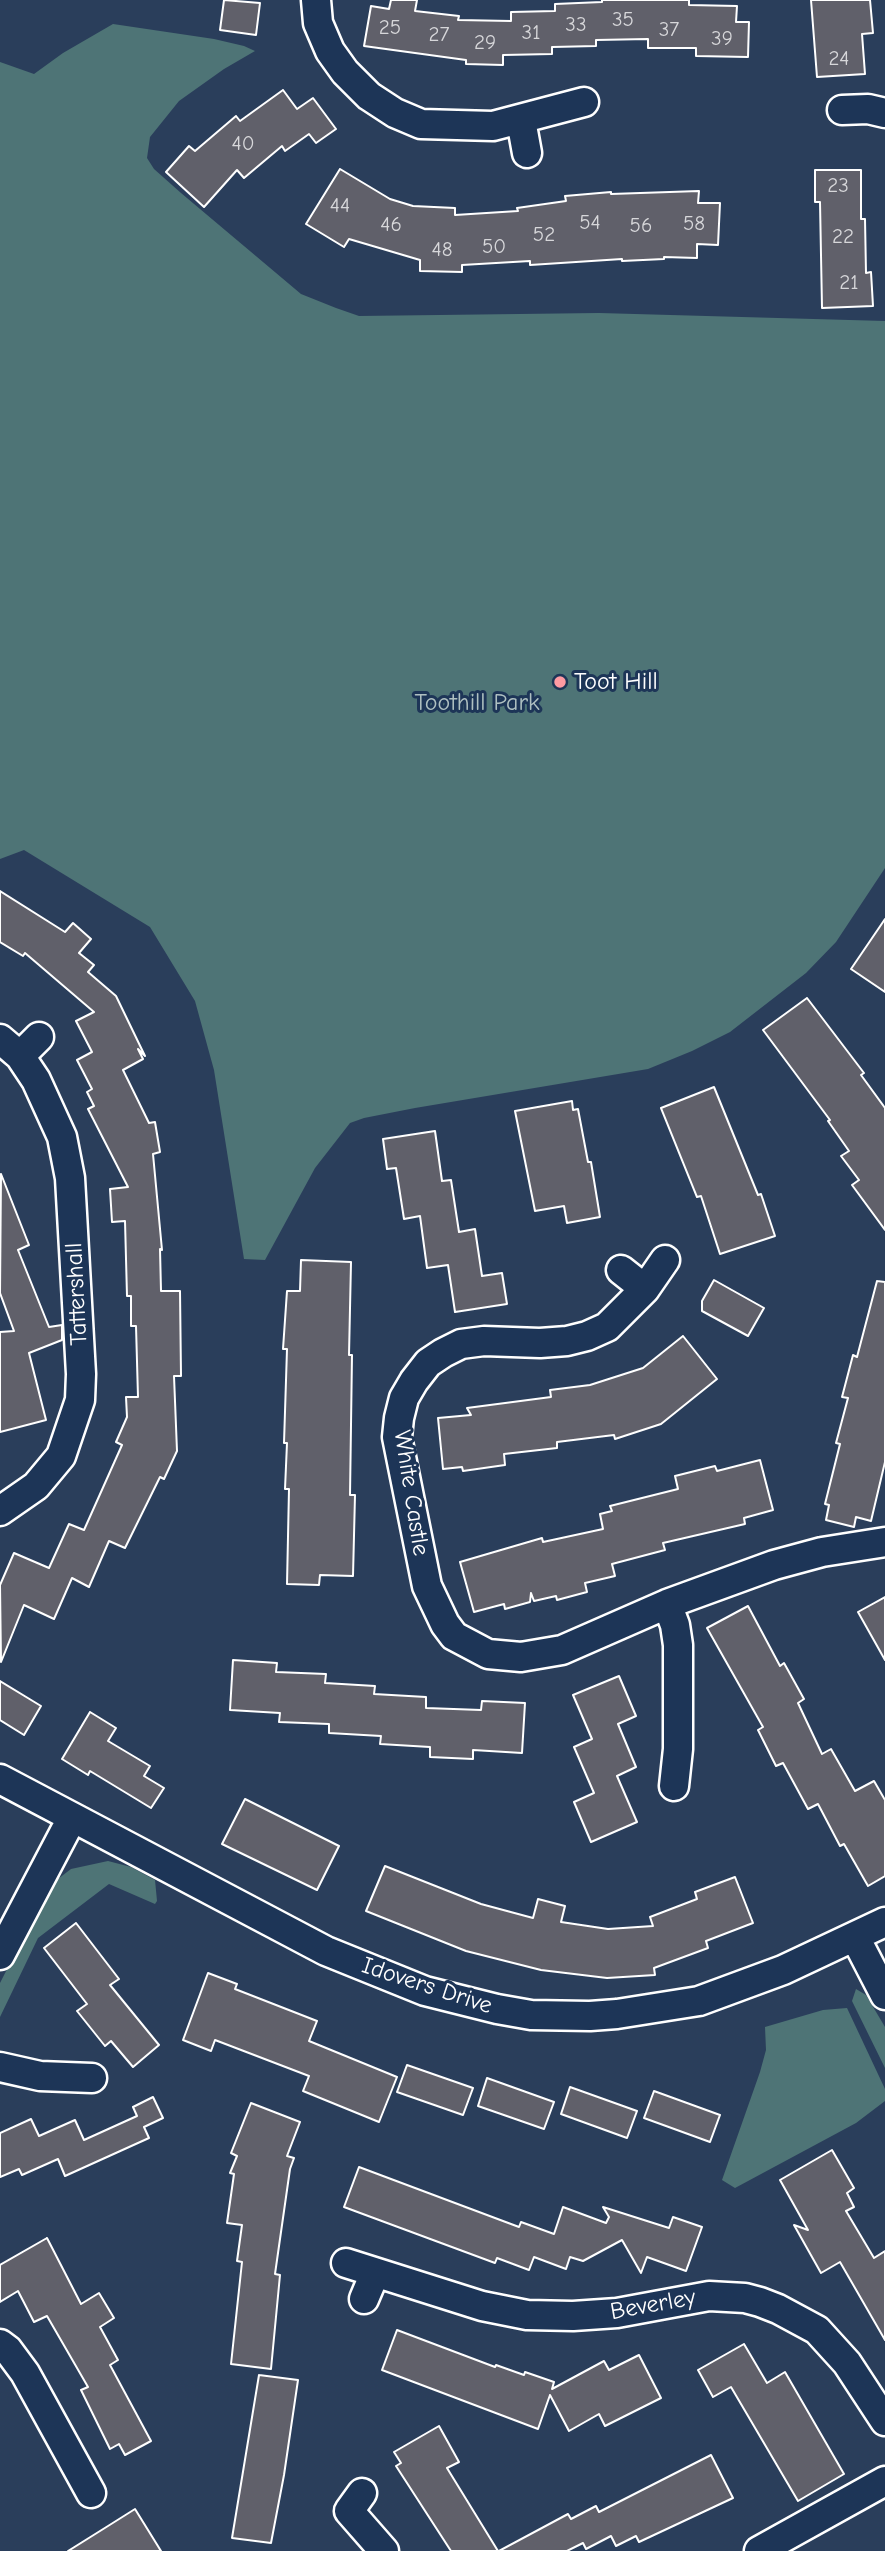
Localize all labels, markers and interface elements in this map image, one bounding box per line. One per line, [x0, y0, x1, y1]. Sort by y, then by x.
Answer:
house number: 35 [612, 7, 634, 33]
house number: 33 [565, 12, 587, 38]
house number: 25 [379, 15, 401, 41]
house number: 37 [659, 17, 679, 43]
house number: 31 [522, 20, 540, 46]
house number: 27 [429, 22, 449, 48]
house number: 39 [711, 26, 733, 52]
house number: 29 [474, 30, 496, 56]
house number: 24 [828, 46, 850, 72]
house number: 40 [232, 131, 254, 157]
house number: 23 [827, 173, 849, 199]
house number: 44 [330, 193, 350, 219]
house number: 54 [579, 210, 601, 236]
house number: 58 [683, 211, 705, 237]
house number: 46 [380, 212, 402, 238]
house number: 56 [630, 213, 652, 239]
house number: 52 [533, 222, 555, 248]
house number: 22 [832, 224, 854, 250]
house number: 50 [482, 234, 506, 260]
house number: 48 [432, 237, 452, 263]
house number: 21 [839, 270, 859, 296]
place label: Toot Hill [574, 668, 658, 696]
marker: Toot Hill [552, 674, 568, 690]
park label: Toothill Park [414, 689, 540, 717]
street label: Tattershall [60, 1242, 94, 1346]
street label: White Castle [387, 1428, 435, 1558]
street label: Idovers Drive [358, 1951, 496, 2021]
street label: Beverley [608, 2283, 698, 2327]

